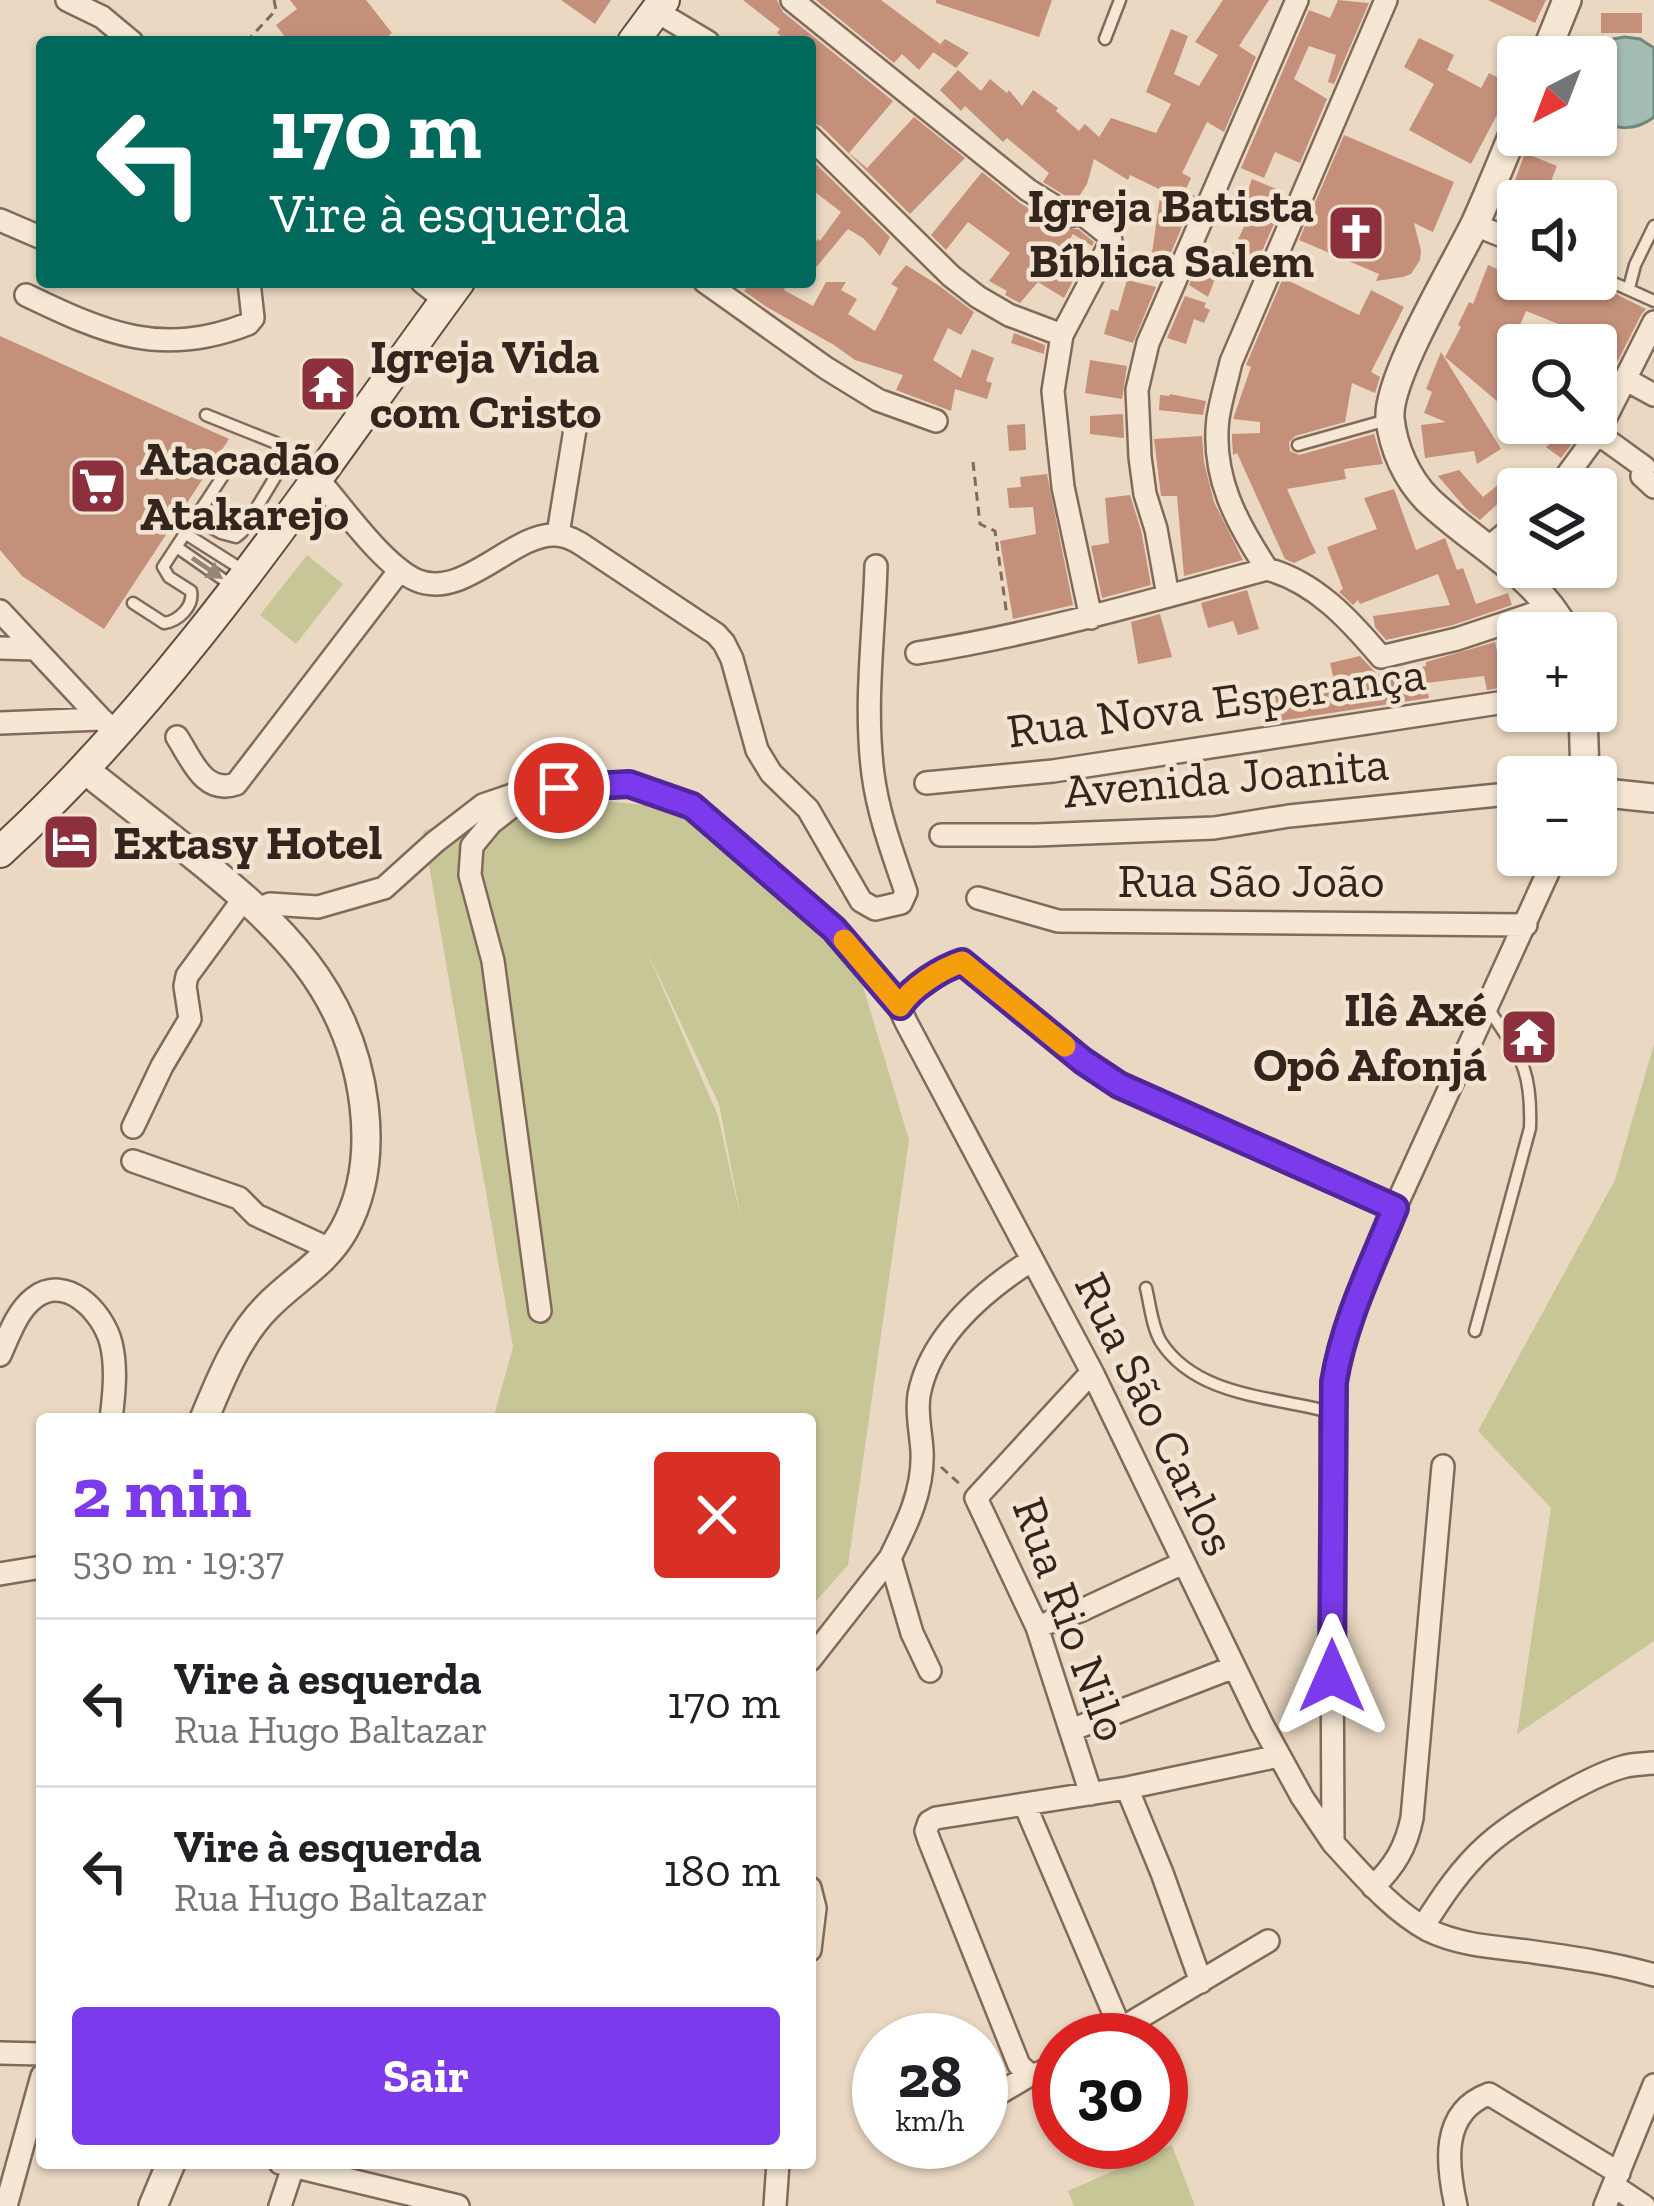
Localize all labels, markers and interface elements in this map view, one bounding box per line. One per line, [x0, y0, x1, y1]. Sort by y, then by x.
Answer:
north arrow [1497, 36, 1617, 156]
map controls [1497, 36, 1617, 876]
text: 170 m [270, 79, 482, 180]
icon: left [72, 84, 228, 240]
place label: Igreja Batista Bíblica Salem [1027, 177, 1314, 289]
button: sound [1497, 180, 1617, 300]
text: Vire à esquerda [270, 181, 630, 246]
church icon: Igreja Batista Bíblica Salem [1325, 202, 1387, 264]
button: search [1497, 324, 1617, 444]
place label: Igreja Vida com Cristo [370, 328, 601, 440]
temple icon: Igreja Vida com Cristo [297, 353, 359, 415]
place label: Atacadão Atakarejo [140, 430, 349, 542]
supermarket icon: Atacadão Atakarejo [67, 455, 129, 517]
button: layers [1497, 468, 1617, 588]
one-way arrow [191, 557, 224, 579]
button: + [1497, 612, 1617, 732]
street label: Rua Nova Esperança [1003, 644, 1429, 760]
street label: Avenida Joanita [1061, 734, 1391, 820]
pin [508, 737, 610, 839]
icon: arrive [526, 755, 592, 821]
button: − [1497, 756, 1617, 876]
hotel icon: Extasy Hotel [40, 811, 102, 873]
place label: Extasy Hotel [113, 814, 382, 871]
street label: Rua São João [1117, 852, 1385, 909]
place label: Ilê Axé Opô Afonjá [1253, 981, 1487, 1093]
temple icon: Ilê Axé Opô Afonjá [1498, 1006, 1560, 1068]
street label: Rua São Carlos [1063, 1263, 1249, 1565]
text: 2 min [72, 1449, 251, 1535]
button: close [654, 1452, 780, 1578]
street label: Rua Rio Nilo [1001, 1490, 1141, 1748]
text: 530 m · 19:37 [72, 1537, 284, 1584]
position arrow [1269, 1613, 1395, 1739]
text: Vire à esquerda [174, 1652, 482, 1706]
icon: left [72, 1670, 138, 1736]
text: 170 m [667, 1676, 780, 1730]
text: Rua Hugo Baltazar [174, 1706, 488, 1753]
text: Vire à esquerda [174, 1820, 482, 1874]
icon: left [72, 1838, 138, 1904]
text: 180 m [663, 1844, 780, 1898]
text: Rua Hugo Baltazar [174, 1874, 488, 1921]
button: Sair [72, 2007, 780, 2145]
speed limit sign: 30 [1032, 2013, 1188, 2169]
text: 28 [898, 2040, 962, 2112]
text: km/h [896, 2103, 964, 2139]

